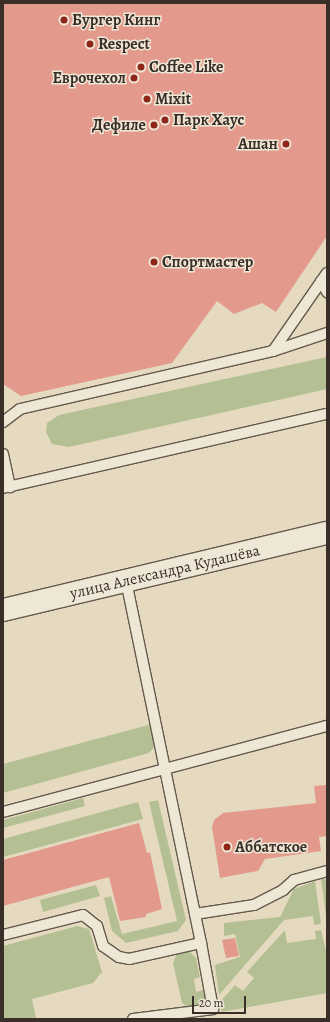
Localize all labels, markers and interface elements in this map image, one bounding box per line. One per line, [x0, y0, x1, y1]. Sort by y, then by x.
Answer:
place label: Бургер Кинг [72, 10, 160, 30]
marker: Бургер Кинг [59, 15, 69, 25]
place label: Respect [98, 34, 150, 54]
marker: Respect [85, 39, 95, 49]
place label: Coffee Like [149, 57, 223, 77]
marker: Coffee Like [136, 62, 146, 72]
place label: Еврочехол [53, 68, 126, 88]
marker: Еврочехол [129, 73, 139, 83]
place label: Mixit [155, 89, 191, 109]
marker: Mixit [142, 94, 152, 104]
place label: Парк Хаус [173, 110, 244, 130]
place label: Дефиле [92, 115, 146, 135]
marker: Парк Хаус [160, 115, 170, 125]
marker: Дефиле [149, 120, 159, 130]
place label: Ашан [238, 134, 278, 154]
marker: Ашан [281, 139, 291, 149]
place label: Спортмастер [162, 252, 253, 272]
marker: Спортмастер [149, 257, 159, 267]
street label: улица Александра Кудашёва [68, 541, 262, 603]
place label: Аббатское [235, 837, 307, 857]
marker: Аббатское [222, 842, 232, 852]
scale bar [194, 988, 248, 1014]
text: 20 m [199, 995, 223, 1011]

